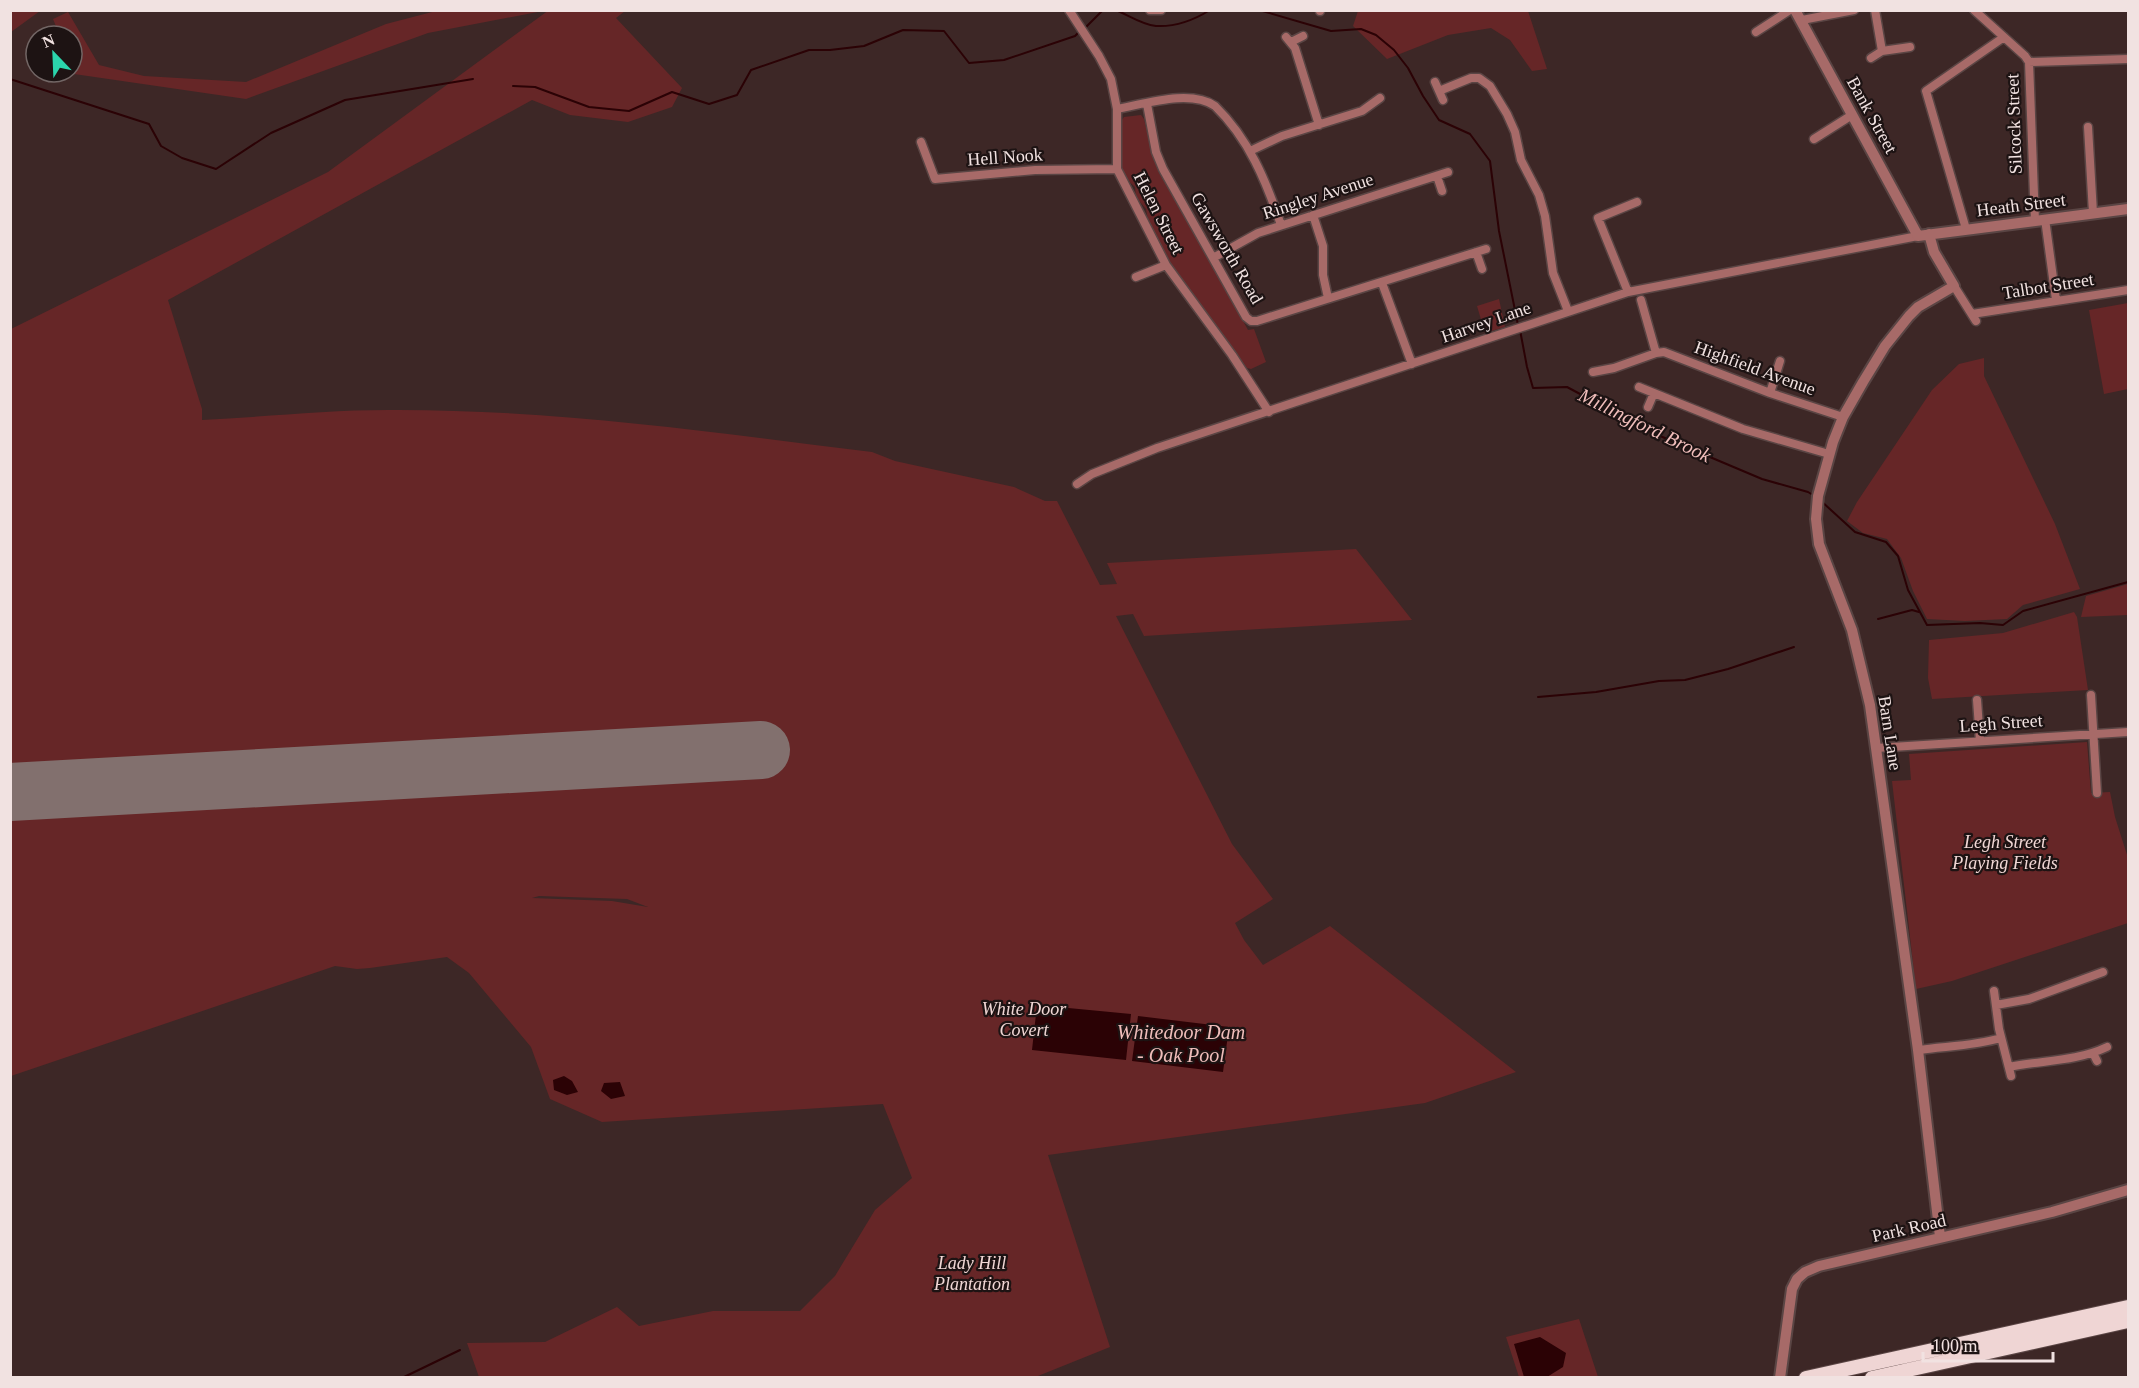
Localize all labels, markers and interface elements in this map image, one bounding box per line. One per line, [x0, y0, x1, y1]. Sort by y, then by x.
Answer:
north arrow [24, 24, 84, 84]
text: N [40, 30, 57, 51]
street label: Bank Street [1843, 73, 1901, 157]
street label: Silcock Street [2002, 73, 2026, 175]
street label: Hell Nook [967, 144, 1043, 170]
street label: Helen Street [1130, 169, 1188, 257]
street label: Ringley Avenue [1260, 169, 1376, 223]
street label: Gawsworth Road [1187, 189, 1267, 307]
street label: Heath Street [1975, 190, 2067, 220]
street label: Talbot Street [2001, 269, 2095, 303]
street label: Harvey Lane [1439, 297, 1533, 347]
street label: Highfield Avenue [1692, 337, 1818, 399]
water label: Millingford Brook [1574, 383, 1716, 468]
street label: Barn Lane [1874, 694, 1906, 772]
street label: Legh Street [1959, 710, 2043, 736]
park label: Legh Street Playing Fields [1951, 832, 2058, 873]
park label: White Door Covert [982, 999, 1067, 1040]
water label: Whitedoor Dam - Oak Pool [1117, 1021, 1245, 1066]
street label: Park Road [1870, 1210, 1948, 1246]
park label: Lady Hill Plantation [933, 1253, 1010, 1294]
scale bar [1923, 1325, 2054, 1363]
text: 100 m [1932, 1336, 1978, 1356]

